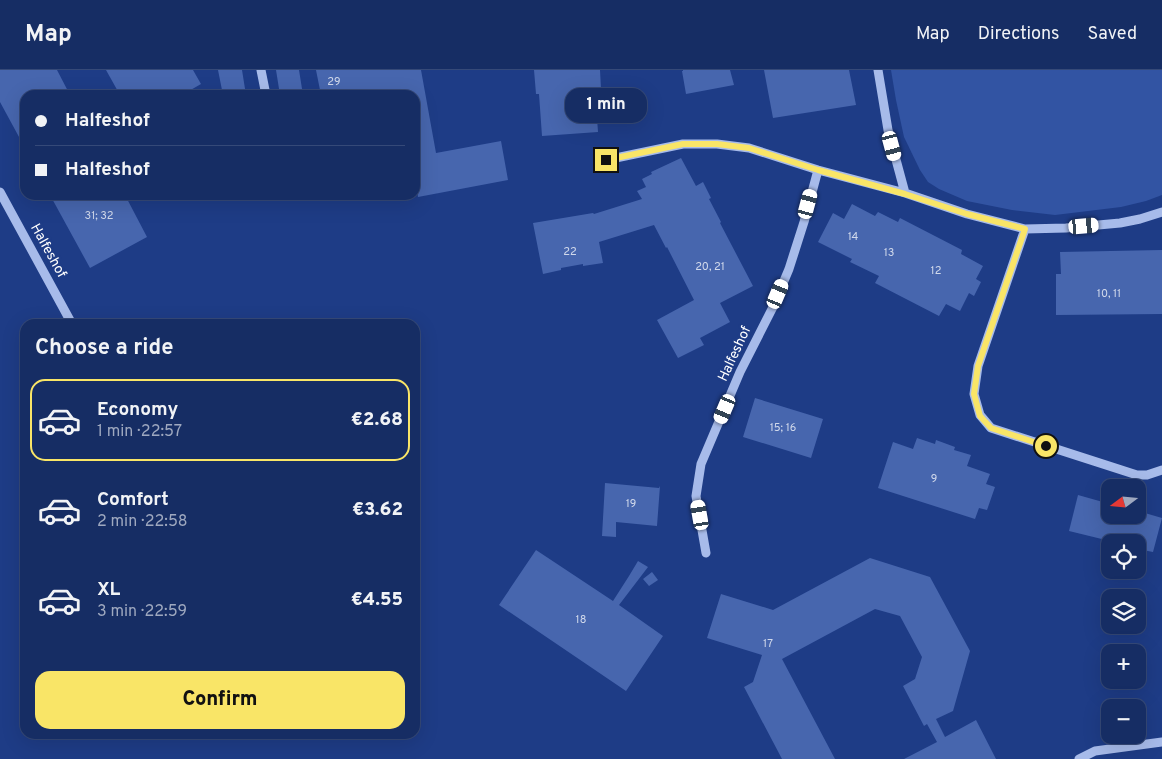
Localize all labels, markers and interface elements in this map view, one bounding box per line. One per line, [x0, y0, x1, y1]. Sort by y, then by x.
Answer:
text: Map [25, 20, 72, 50]
text: Map [916, 23, 950, 46]
text: Directions [978, 23, 1060, 46]
text: Saved [1088, 23, 1137, 46]
house number: 29 [327, 75, 341, 89]
callout: 1 min [565, 88, 647, 122]
text: 1 min [586, 95, 626, 115]
text: Halfeshof [65, 109, 150, 133]
car [880, 130, 903, 162]
route end [595, 149, 617, 171]
text: Halfeshof [65, 158, 150, 182]
car [796, 188, 819, 220]
house number: 31; 32 [85, 209, 113, 223]
car [1068, 217, 1099, 235]
street label: Halfeshof [26, 221, 70, 281]
house number: 14 [848, 230, 859, 244]
house number: 22 [563, 245, 577, 259]
house number: 13 [884, 246, 894, 260]
house number: 20, 21 [695, 260, 725, 274]
house number: 12 [931, 264, 941, 278]
car [765, 277, 790, 311]
house number: 10, 11 [1097, 287, 1121, 301]
street label: Halfeshof [715, 323, 755, 384]
text: Choose a ride [35, 335, 173, 362]
car [712, 392, 737, 426]
icon: car [37, 398, 82, 443]
text: Economy [97, 398, 178, 422]
text: €2.68 [351, 408, 403, 432]
house number: 15; 16 [770, 421, 796, 435]
text: 1 min · 22:57 [97, 422, 182, 442]
route start [1035, 435, 1057, 457]
house number: 9 [931, 472, 937, 486]
north arrow [1101, 479, 1146, 524]
map controls [1101, 479, 1146, 744]
icon: car [37, 488, 82, 533]
text: Comfort [97, 488, 169, 512]
house number: 19 [626, 497, 636, 511]
text: €3.62 [352, 498, 403, 522]
car [690, 499, 709, 531]
text: 2 min · 22:58 [97, 512, 188, 532]
button: locate [1101, 534, 1146, 579]
icon: car [37, 578, 82, 623]
text: XL [97, 578, 120, 602]
text: €4.55 [351, 588, 403, 612]
button: layers [1101, 589, 1146, 634]
text: 3 min · 22:59 [97, 602, 187, 622]
house number: 18 [576, 613, 586, 627]
house number: 17 [763, 637, 773, 651]
button: + [1101, 644, 1146, 689]
button: Confirm [35, 671, 405, 729]
button: − [1101, 699, 1146, 744]

